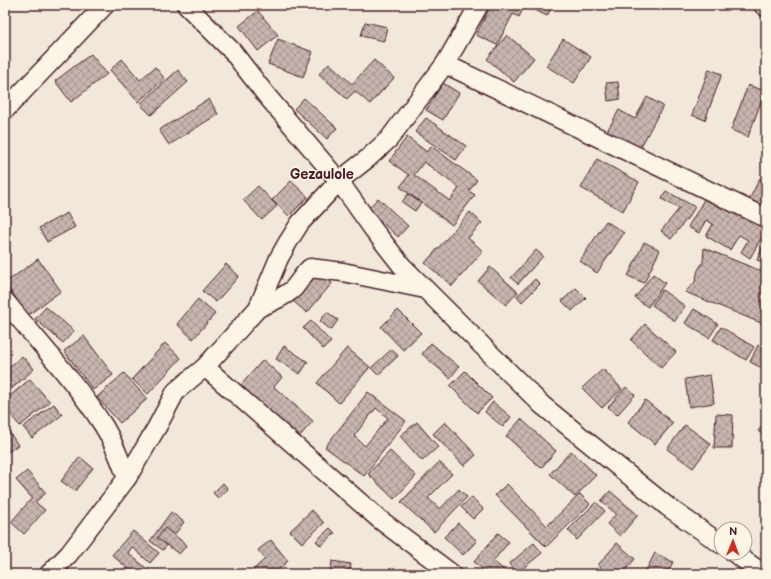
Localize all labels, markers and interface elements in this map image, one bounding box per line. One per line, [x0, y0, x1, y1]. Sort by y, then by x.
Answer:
district label: Gezaulole [290, 166, 354, 183]
north arrow [713, 521, 753, 561]
text: N [729, 525, 737, 538]

